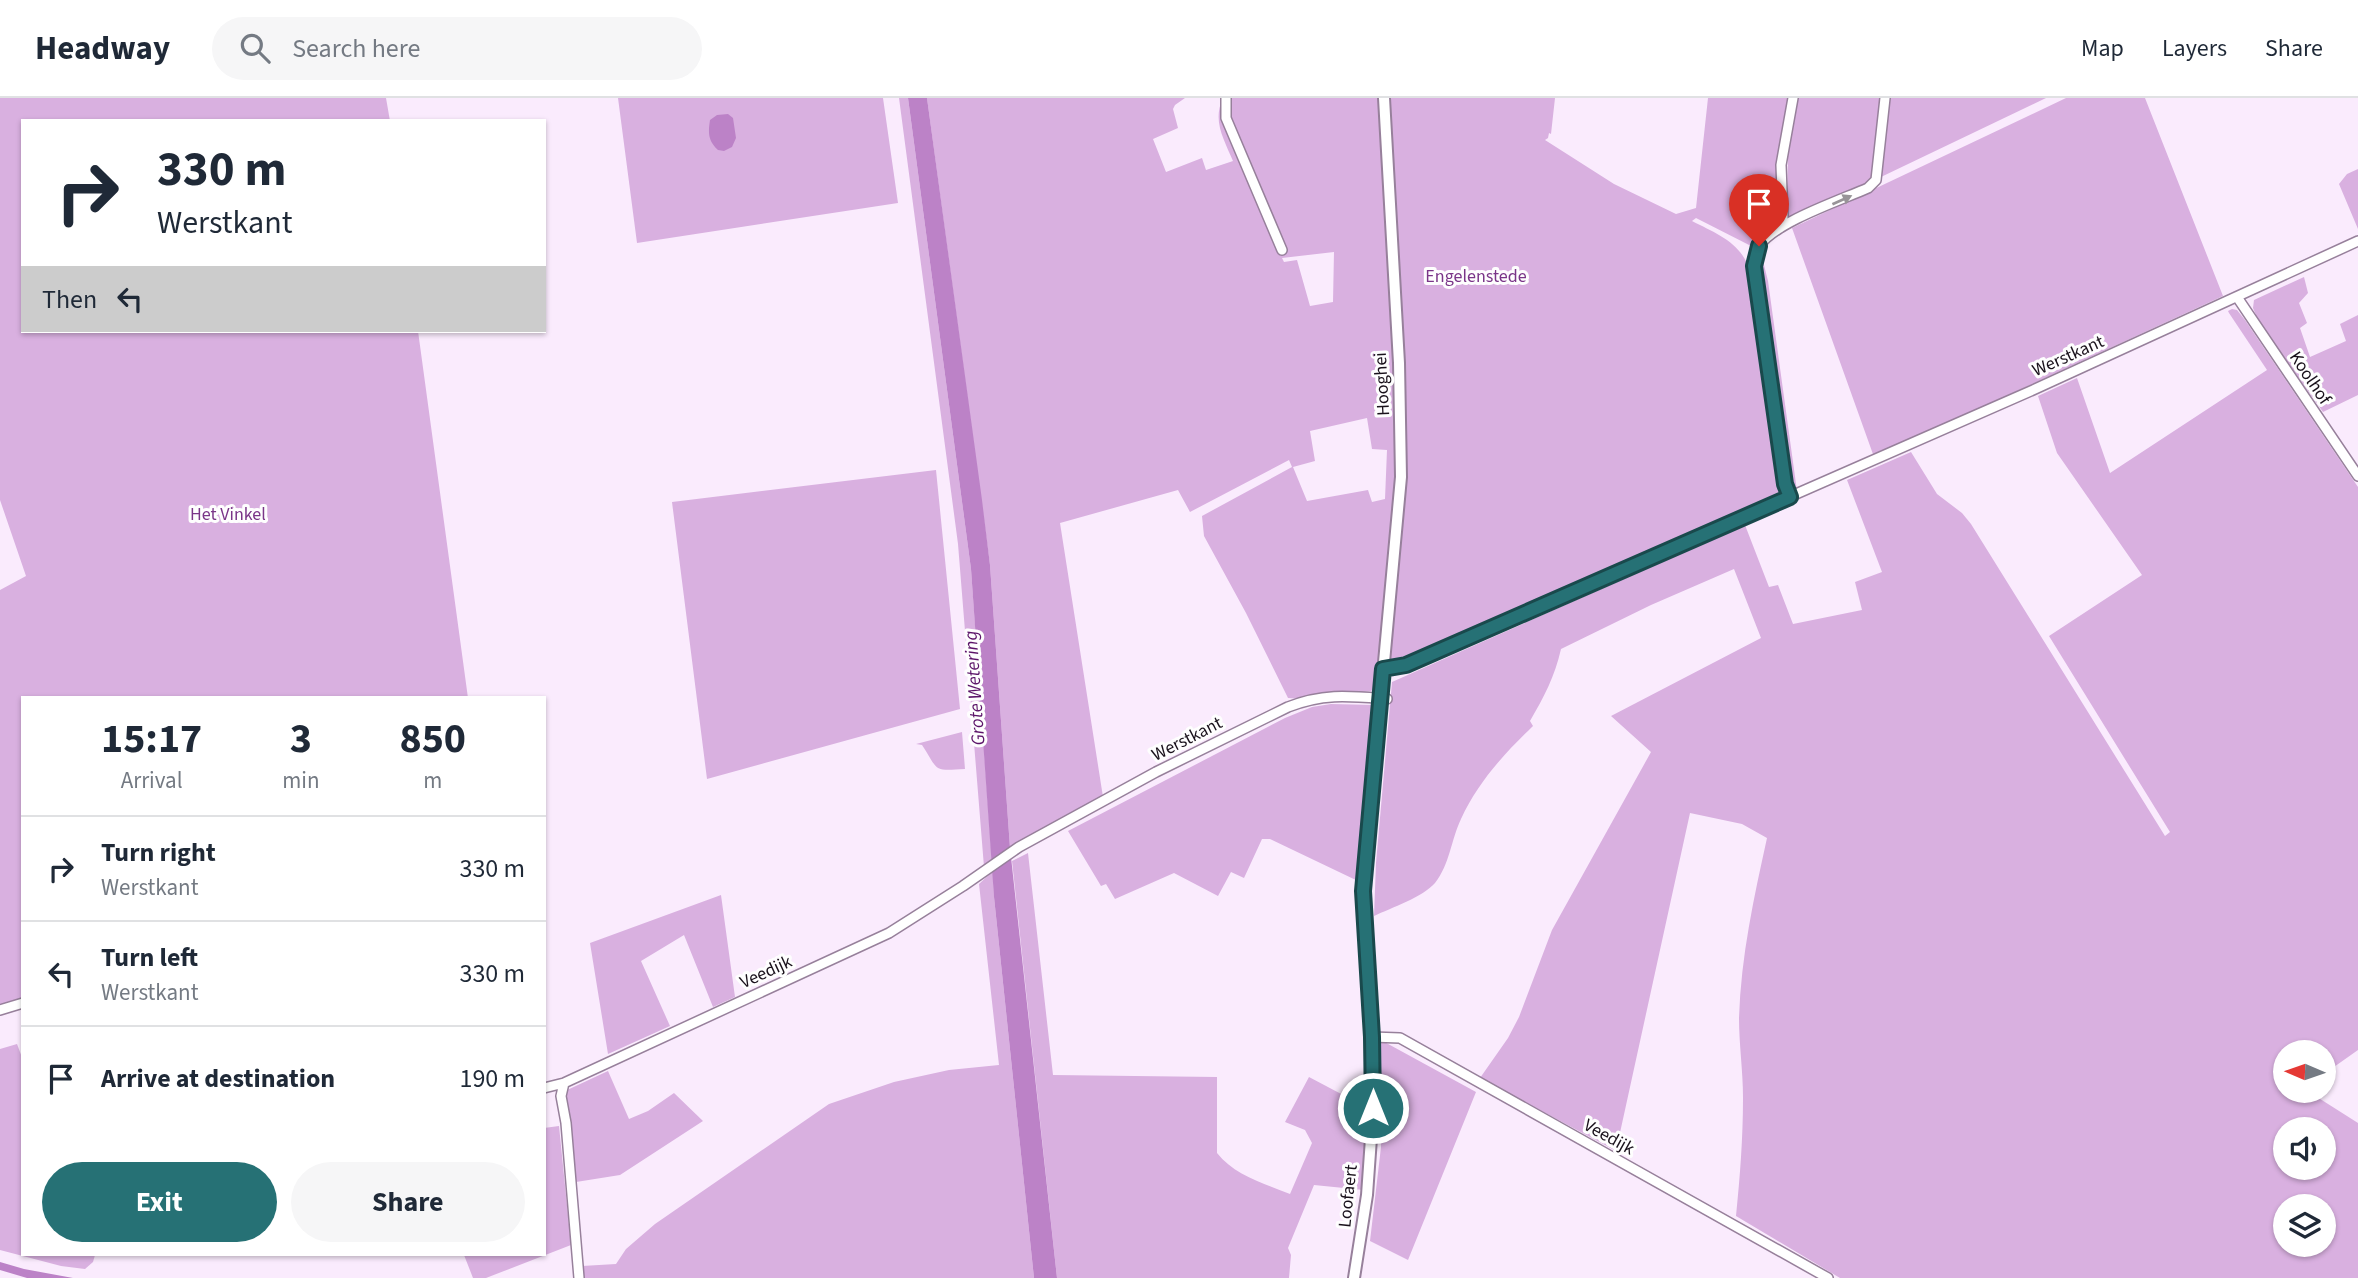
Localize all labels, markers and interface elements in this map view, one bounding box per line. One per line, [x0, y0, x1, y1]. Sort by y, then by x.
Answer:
search box [212, 17, 702, 80]
text: Headway [35, 25, 170, 72]
icon: search [236, 29, 274, 67]
text: Search here [292, 30, 420, 67]
text: Map [2081, 31, 2124, 66]
text: Layers [2162, 31, 2227, 66]
text: Share [2265, 31, 2323, 66]
text: 330 m [157, 135, 286, 205]
icon: right [42, 147, 133, 238]
pin [1729, 174, 1789, 246]
icon: arrive [1740, 185, 1778, 223]
one-way arrow [1832, 194, 1852, 206]
text: Werstkant [157, 200, 293, 246]
park label: Engelenstede [1425, 264, 1527, 289]
icon: left [111, 280, 149, 318]
text: Then [42, 281, 97, 318]
street label: Werstkant [2028, 329, 2108, 383]
street label: Koolhof [2283, 346, 2337, 410]
street label: Hooghei [1368, 352, 1396, 416]
park label: Het Vinkel [190, 502, 266, 527]
water label: Grote Wetering [958, 630, 992, 746]
text: 15:17 [101, 709, 202, 769]
text: 3 [290, 709, 312, 769]
text: 850 [399, 709, 466, 769]
street label: Werstkant [1147, 711, 1227, 767]
text: Arrival [121, 764, 183, 797]
text: min [282, 764, 320, 797]
text: m [423, 764, 442, 797]
text: Turn right [101, 834, 216, 871]
icon: right [42, 850, 80, 888]
text: 330 m [459, 850, 525, 887]
text: Werstkant [101, 871, 198, 904]
text: Turn left [101, 939, 198, 976]
street label: Veedijk [736, 949, 796, 995]
icon: left [42, 955, 80, 993]
text: 330 m [459, 955, 525, 992]
text: Werstkant [101, 976, 198, 1009]
north arrow [2273, 1040, 2336, 1102]
map controls [2273, 1040, 2336, 1257]
icon: arrive [42, 1060, 80, 1098]
text: Arrive at destination [101, 1060, 335, 1097]
text: 190 m [459, 1060, 525, 1097]
position arrow [1336, 1071, 1410, 1145]
street label: Veedijk [1579, 1113, 1639, 1161]
button: sound [2273, 1117, 2336, 1180]
button: Exit [42, 1162, 277, 1242]
button: Share [291, 1162, 525, 1242]
street label: Loofaert [1332, 1163, 1364, 1229]
button: layers [2273, 1194, 2336, 1257]

